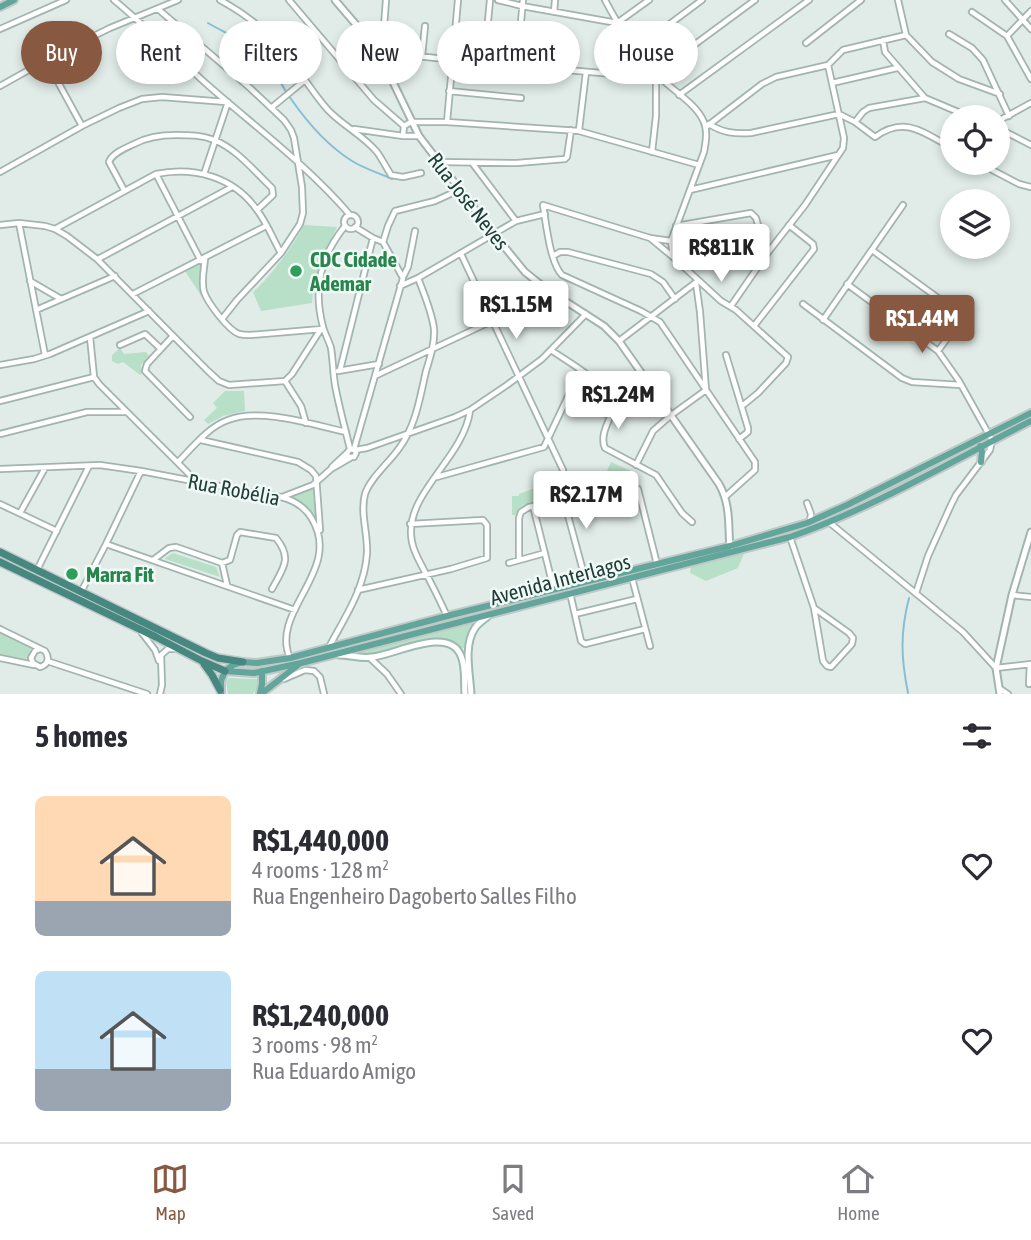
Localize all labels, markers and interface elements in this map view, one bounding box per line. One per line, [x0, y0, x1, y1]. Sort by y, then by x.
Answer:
chip: Buy [21, 21, 102, 84]
chip: Rent [116, 21, 205, 84]
chip: Filters [219, 21, 322, 84]
chip: New [336, 21, 423, 84]
chip: Apartment [437, 21, 580, 84]
chip: House [594, 21, 698, 84]
map controls [940, 105, 1010, 259]
button: locate [940, 105, 1010, 175]
street label: Rua José Neves [424, 148, 514, 254]
button: layers [940, 189, 1010, 259]
pin: R$811K [664, 224, 778, 284]
text: R$811K [689, 234, 753, 260]
place label: CDC Cidade Ademar [309, 247, 397, 295]
marker: CDC Cidade Ademar [288, 263, 304, 279]
pin: R$1.15M [451, 282, 581, 341]
text: R$1.15M [479, 291, 553, 317]
pin: R$1.44M [857, 296, 987, 355]
text: R$1.44M [885, 305, 959, 331]
pin: R$1.24M [553, 372, 683, 431]
text: R$1.24M [581, 381, 655, 407]
street label: Rua Robélia [186, 468, 282, 510]
pin: R$2.17M [521, 472, 651, 531]
text: R$2.17M [549, 481, 623, 507]
street label: Avenida Interlagos [487, 549, 633, 609]
place label: Marra Fit [86, 562, 154, 586]
marker: Marra Fit [64, 566, 80, 582]
icon: filters [958, 717, 996, 755]
text: 5 homes [35, 719, 128, 753]
text: R$1,440,000 [252, 823, 389, 857]
icon: home [91, 824, 175, 908]
icon: heart [958, 847, 996, 885]
text: 4 rooms · 128 m² [252, 857, 389, 883]
text: Rua Engenheiro Dagoberto Salles Filho [252, 883, 577, 909]
text: R$1,240,000 [252, 998, 389, 1032]
icon: home [91, 999, 175, 1083]
icon: heart [958, 1022, 996, 1060]
text: 3 rooms · 98 m² [252, 1032, 378, 1058]
text: Rua Eduardo Amigo [252, 1058, 416, 1084]
tab: Map [151, 1160, 189, 1224]
tab: Saved [492, 1160, 534, 1224]
tab: Home [837, 1160, 880, 1224]

